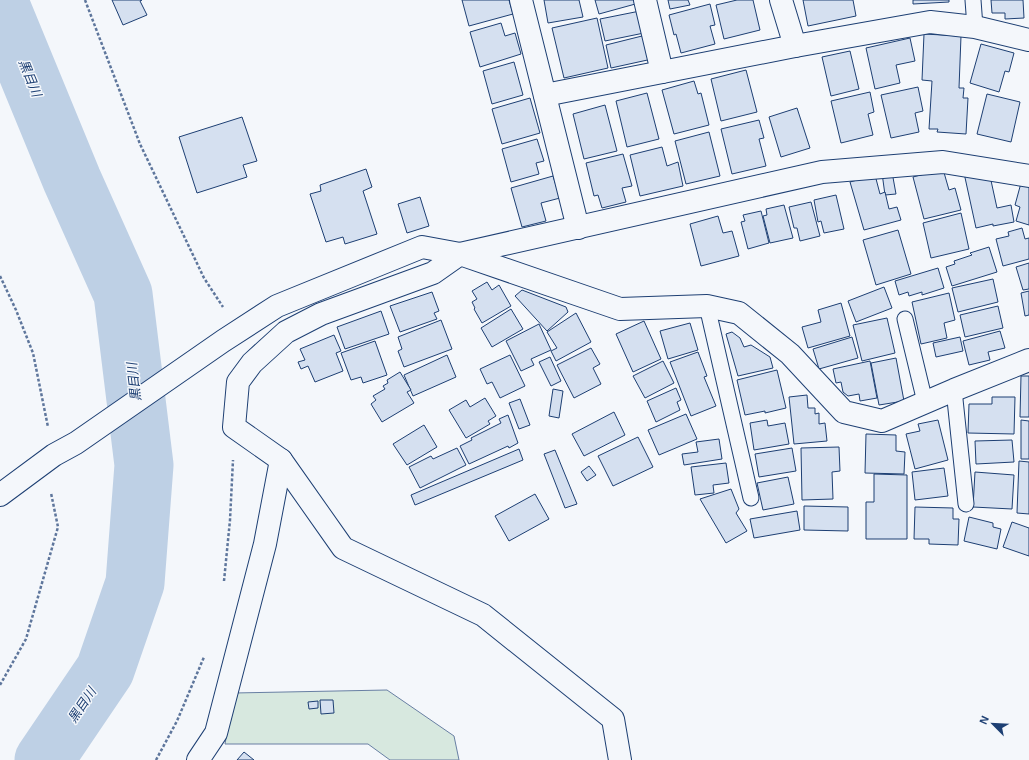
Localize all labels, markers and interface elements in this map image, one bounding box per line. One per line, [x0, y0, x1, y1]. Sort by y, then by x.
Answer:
water label: 黒目川 [16, 57, 45, 101]
water label: 黒目川 [124, 360, 144, 402]
water label: 黒目川 [65, 683, 100, 725]
north arrow [973, 704, 1013, 744]
text: N [977, 714, 991, 726]

